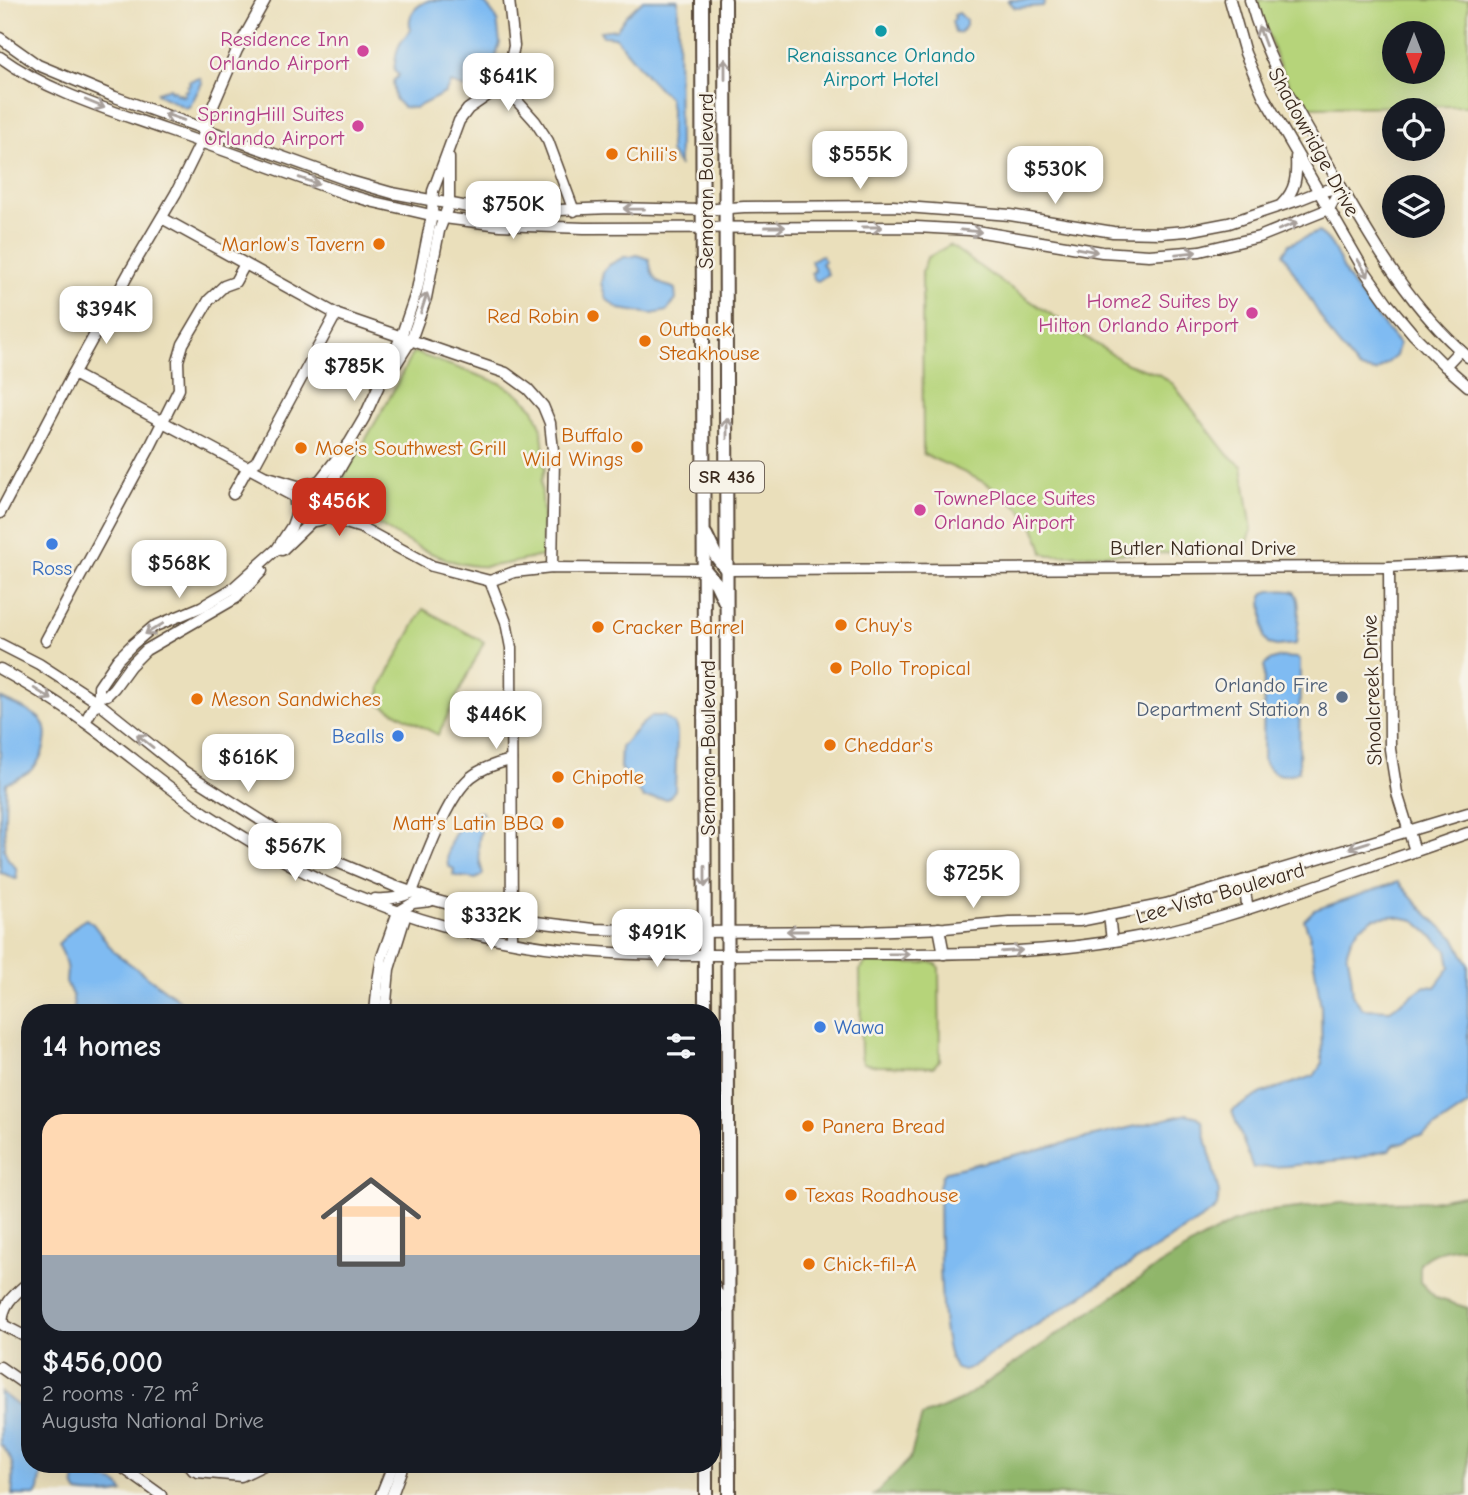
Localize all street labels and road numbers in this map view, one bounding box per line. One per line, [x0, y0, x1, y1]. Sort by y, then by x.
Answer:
street label: Shadowridge Drive [1263, 63, 1365, 221]
street label: Semoran Boulevard [694, 93, 718, 269]
road number: SR 436 [690, 462, 764, 492]
street label: Butler National Drive [1110, 536, 1296, 560]
street label: Shoalcreek Drive [1357, 614, 1387, 766]
street label: Semoran Boulevard [696, 660, 720, 836]
street label: Lee Vista Boulevard [1133, 857, 1307, 929]

